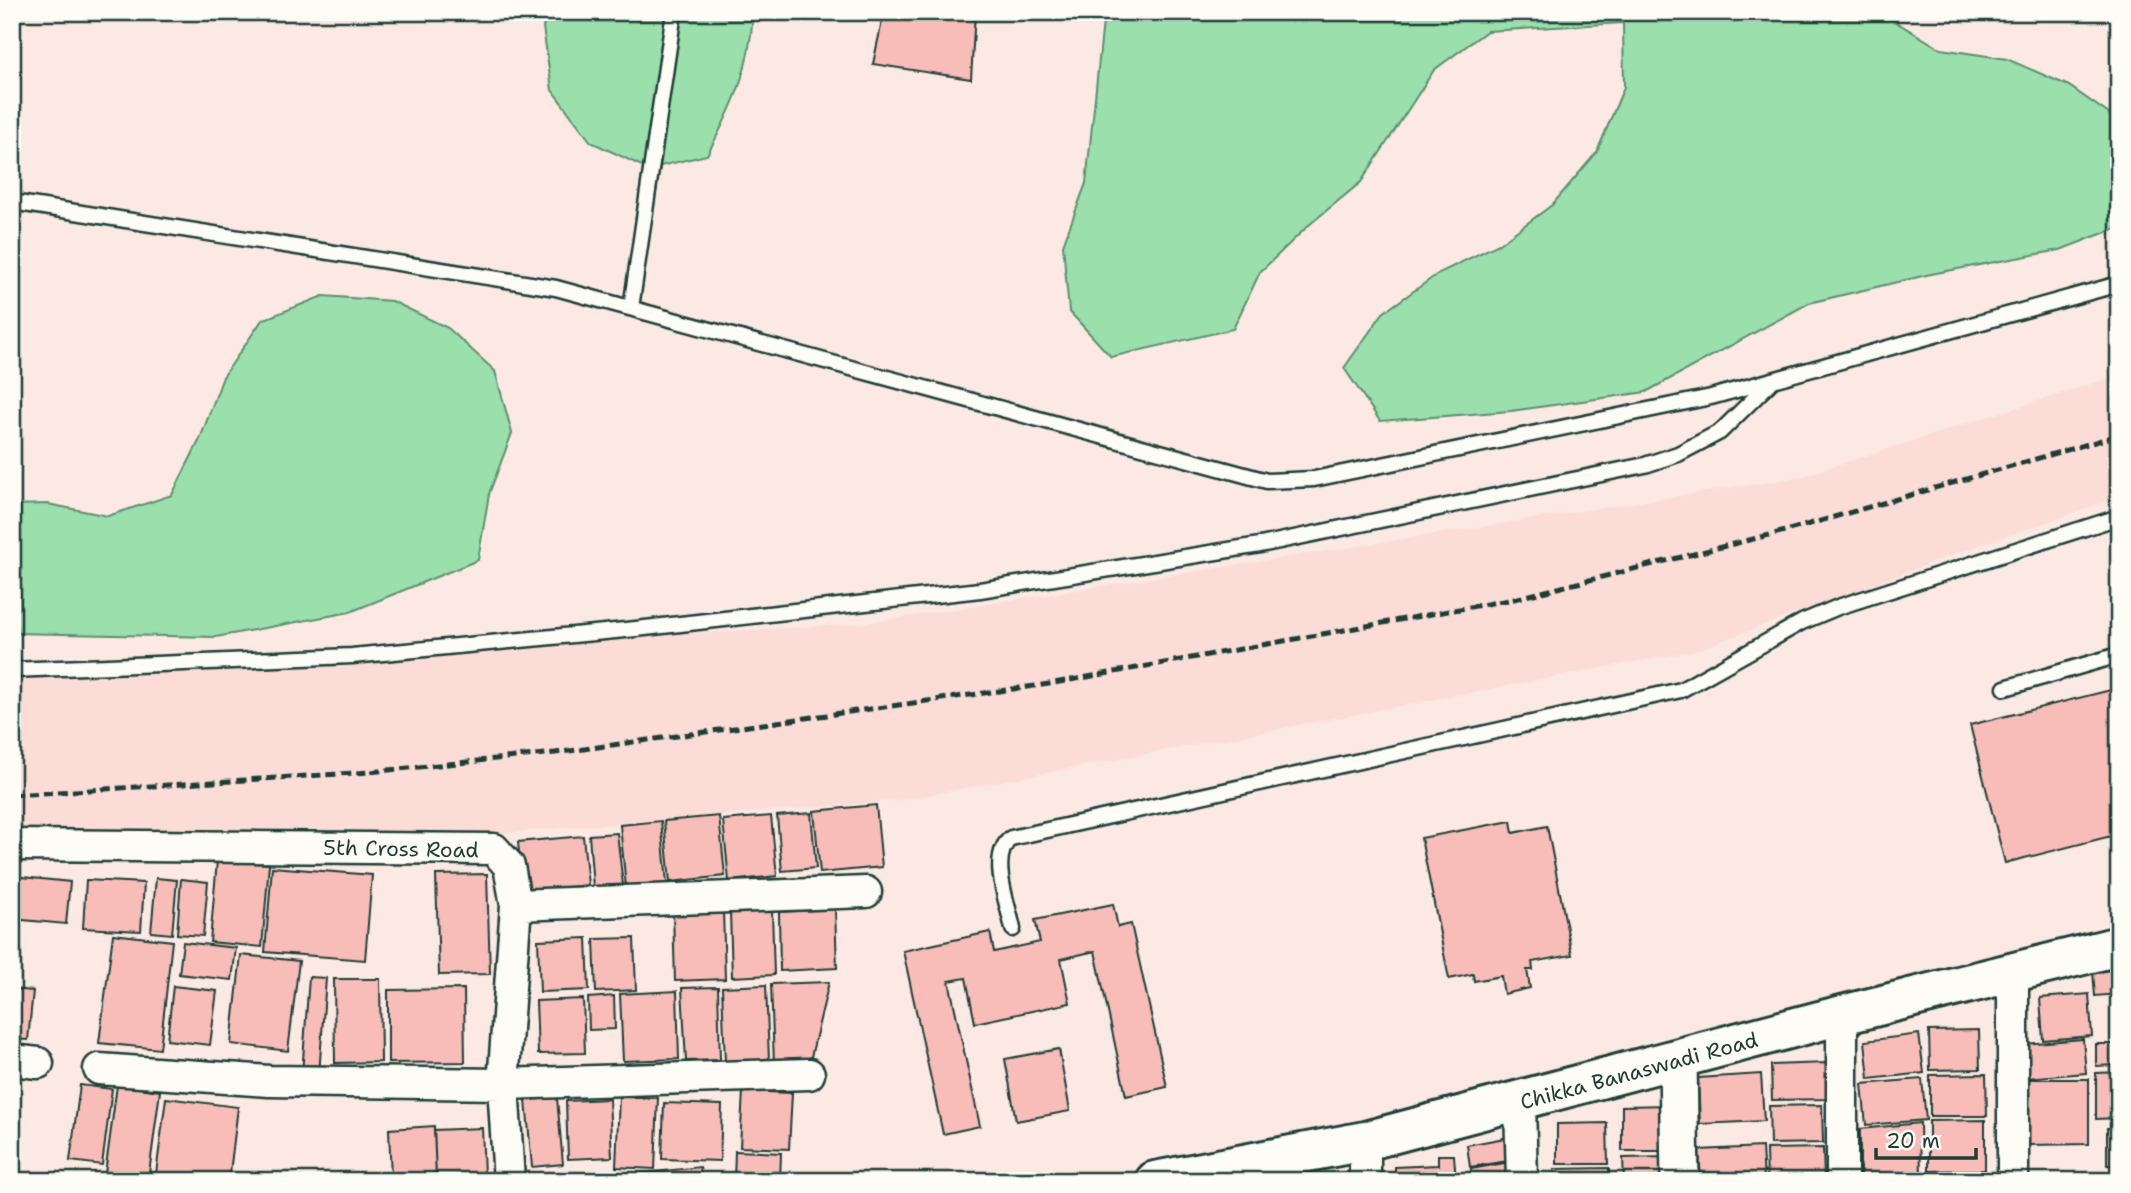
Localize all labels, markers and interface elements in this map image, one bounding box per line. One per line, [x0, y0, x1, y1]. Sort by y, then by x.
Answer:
street label: 5th Cross Road [323, 834, 479, 864]
street label: Chikka Banaswadi Road [1517, 1026, 1761, 1116]
scale bar [1876, 1116, 1975, 1160]
text: 20 m [1886, 1127, 1940, 1155]

